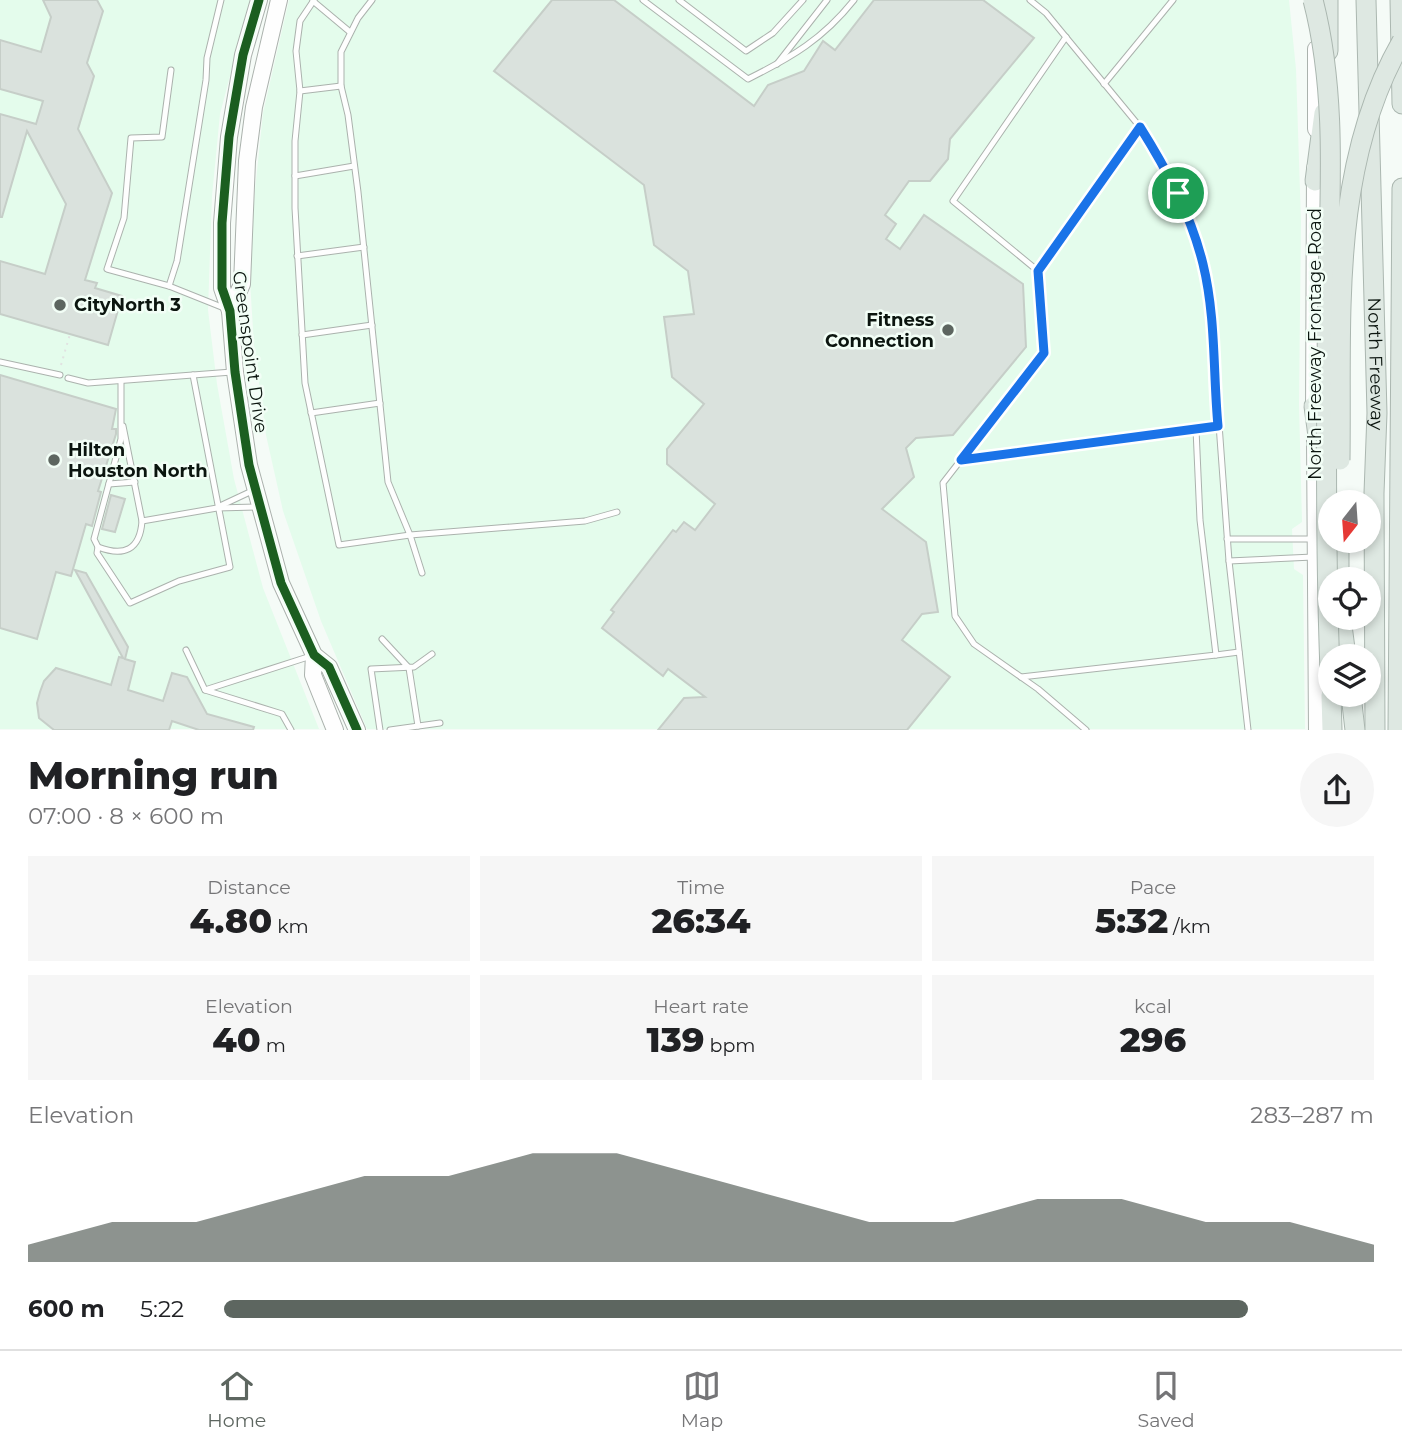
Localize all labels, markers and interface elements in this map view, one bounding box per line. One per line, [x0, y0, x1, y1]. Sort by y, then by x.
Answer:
pin [1148, 163, 1208, 223]
icon: arrive [1159, 174, 1197, 212]
street label: North Freeway Frontage Road [1304, 208, 1326, 480]
street label: Greenspoint Drive [228, 270, 272, 434]
place label: CityNorth 3 [74, 294, 181, 316]
marker: CityNorth 3 [52, 297, 68, 313]
street label: North Freeway [1363, 297, 1388, 431]
place label: Fitness Connection [825, 309, 934, 352]
marker: Fitness Connection [940, 322, 956, 338]
place label: Hilton Houston North [68, 439, 208, 482]
marker: Hilton Houston North [46, 452, 62, 468]
north arrow [1318, 490, 1381, 553]
map controls [1318, 490, 1381, 707]
button: locate [1318, 567, 1381, 630]
button: layers [1318, 644, 1381, 707]
text: Morning run [28, 752, 279, 799]
button: share [1300, 753, 1374, 827]
text: 07:00 · 8 × 600 m [28, 802, 224, 830]
text: Distance [207, 876, 291, 899]
text: Time [677, 876, 725, 899]
text: Pace [1130, 876, 1176, 899]
text: 4.80 [189, 899, 272, 942]
text: 26:34 [651, 899, 751, 942]
text: 5:32 [1095, 899, 1168, 942]
text: km [272, 915, 309, 938]
text: /km [1168, 915, 1211, 938]
text: Elevation [205, 995, 293, 1018]
text: Heart rate [653, 995, 749, 1018]
text: kcal [1134, 995, 1172, 1018]
text: 40 [212, 1018, 261, 1061]
text: 139 [647, 1018, 705, 1061]
text: 296 [1120, 1018, 1186, 1061]
text: m [261, 1034, 286, 1057]
text: bpm [705, 1034, 755, 1057]
text: Elevation [28, 1101, 134, 1129]
text: 283–287 m [1250, 1101, 1374, 1129]
text: 600 m [28, 1295, 105, 1323]
text: 5:22 [140, 1295, 184, 1323]
tab: Home [207, 1367, 266, 1432]
tab: Map [681, 1367, 723, 1432]
tab: Saved [1138, 1367, 1195, 1432]

